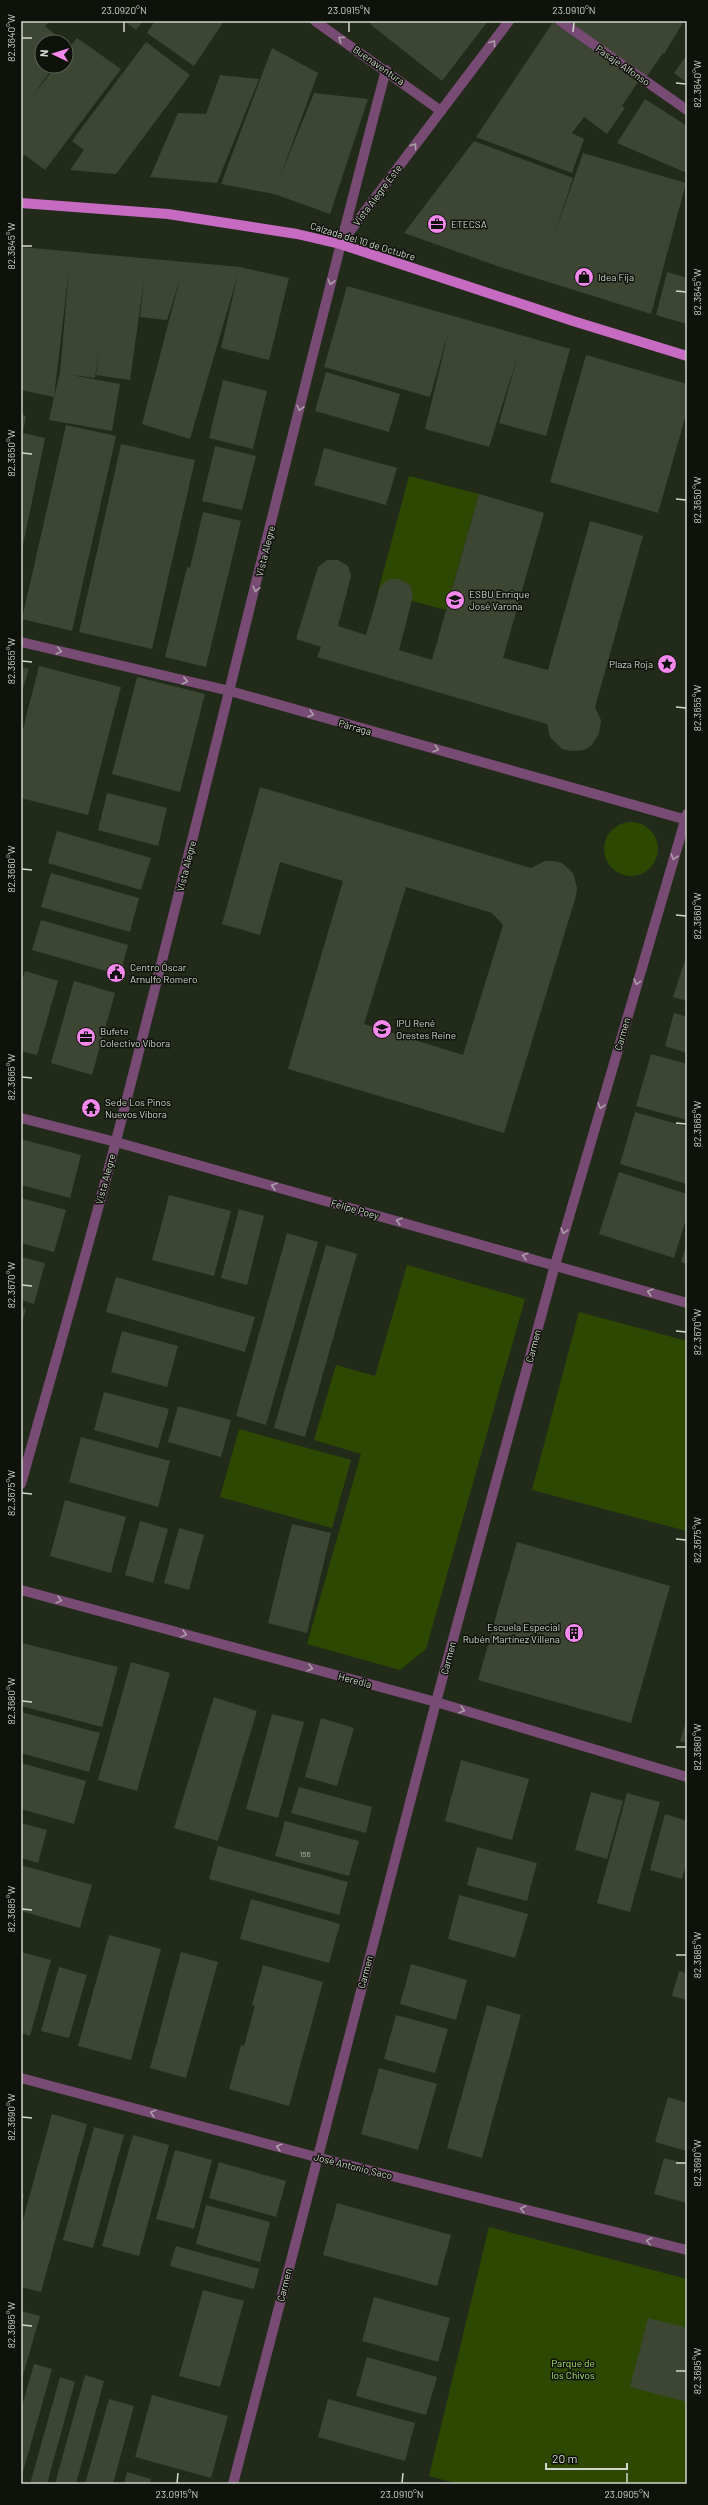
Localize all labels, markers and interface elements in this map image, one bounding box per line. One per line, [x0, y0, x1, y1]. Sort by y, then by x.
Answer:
text: 23.0920°N [101, 4, 147, 16]
text: 23.0915°N [328, 4, 370, 16]
text: 23.0910°N [552, 4, 596, 16]
text: 82.3640°W [5, 14, 17, 62]
north arrow [34, 34, 74, 74]
one-way arrow [339, 37, 346, 44]
one-way arrow [488, 40, 495, 47]
street label: Pasaje Alfonso [594, 42, 652, 88]
street label: Buenaventura [351, 43, 407, 87]
text: N [37, 49, 50, 57]
text: 82.3640°W [691, 60, 703, 108]
one-way arrow [410, 144, 417, 151]
street label: Vista Alegre Este [350, 162, 404, 228]
office icon: ETECSA [426, 213, 448, 235]
place label: ETECSA [451, 218, 487, 230]
street label: Calzada del 10 de Octubre [309, 219, 417, 263]
text: 82.3645°W [5, 222, 17, 269]
shop icon: Idea Fija [573, 266, 595, 288]
text: 82.3645°W [691, 268, 703, 315]
place label: Idea Fija [598, 271, 634, 283]
one-way arrow [328, 279, 336, 285]
one-way arrow [296, 404, 305, 411]
text: 82.3650°W [5, 429, 17, 477]
text: 82.3650°W [691, 476, 703, 524]
street label: Vista Alegre [253, 524, 277, 578]
one-way arrow [252, 586, 260, 592]
place label: ESBU Enrique José Varona [469, 588, 529, 612]
school or university icon: ESBU Enrique José Varona [444, 589, 466, 611]
text: 82.3655°W [5, 638, 17, 684]
one-way arrow [56, 646, 62, 654]
place icon: Plaza Roja [656, 653, 678, 675]
place label: Plaza Roja [609, 658, 653, 670]
one-way arrow [182, 676, 189, 684]
text: 82.3655°W [691, 685, 703, 731]
one-way arrow [307, 709, 314, 718]
street label: Párraga [337, 717, 373, 737]
one-way arrow [433, 745, 439, 753]
street label: Vista Alegre [174, 839, 198, 893]
text: 82.3660°W [5, 845, 17, 893]
one-way arrow [670, 853, 679, 860]
text: 82.3660°W [691, 892, 703, 940]
place label: Centro Óscar Arnulfo Romero [130, 961, 197, 985]
public building icon: Centro Óscar Arnulfo Romero [105, 962, 127, 984]
one-way arrow [633, 978, 642, 985]
street label: Carmen [612, 1016, 632, 1052]
place label: IPU René Orestes Reine [396, 1017, 456, 1041]
school or university icon: IPU René Orestes Reine [371, 1018, 393, 1040]
place label: Bufete Colectivo Víbora [100, 1025, 170, 1049]
office icon: Bufete Colectivo Víbora [75, 1026, 97, 1048]
text: 82.3665°W [5, 1054, 17, 1100]
place label: Sede Los Pinos Nuevos Víbora [105, 1096, 171, 1120]
temple icon: Sede Los Pinos Nuevos Víbora [80, 1097, 102, 1119]
text: 82.3665°W [691, 1101, 703, 1147]
one-way arrow [597, 1103, 606, 1110]
street label: Vista Alegre [92, 1152, 118, 1206]
one-way arrow [271, 1182, 278, 1191]
street label: Felipe Poey [330, 1196, 381, 1222]
one-way arrow [396, 1217, 403, 1226]
one-way arrow [560, 1227, 569, 1234]
one-way arrow [521, 1252, 528, 1261]
text: 82.3670°W [5, 1261, 17, 1308]
one-way arrow [646, 1288, 653, 1297]
text: 82.3670°W [691, 1308, 703, 1355]
street label: Carmen [523, 1328, 543, 1364]
text: 82.3675°W [5, 1470, 17, 1516]
text: 82.3675°W [691, 1517, 703, 1563]
one-way arrow [55, 1595, 62, 1604]
place label: Escuela Especial Rubén Martínez Villena [463, 1621, 560, 1645]
building icon: Escuela Especial Rubén Martínez Villena [563, 1622, 585, 1644]
one-way arrow [180, 1629, 187, 1638]
street label: Carmen [438, 1640, 458, 1676]
one-way arrow [306, 1663, 313, 1672]
street label: Heredia [337, 1670, 373, 1690]
text: 82.3680°W [5, 1677, 17, 1725]
one-way arrow [458, 1705, 465, 1714]
text: 82.3680°W [691, 1723, 703, 1771]
house number: 156 [299, 1849, 311, 1859]
text: 82.3685°W [5, 1885, 17, 1932]
text: 82.3685°W [691, 1931, 703, 1978]
street label: Carmen [355, 1954, 375, 1990]
text: 82.3690°W [5, 2093, 17, 2141]
one-way arrow [150, 2109, 157, 2118]
text: 82.3690°W [691, 2139, 703, 2187]
one-way arrow [275, 2143, 282, 2152]
street label: José Antonio Saco [312, 2150, 394, 2182]
one-way arrow [520, 2205, 527, 2214]
one-way arrow [646, 2237, 653, 2246]
street label: Carmen [274, 2267, 294, 2303]
text: 82.3695°W [5, 2301, 17, 2348]
text: 82.3695°W [691, 2347, 703, 2394]
park label: Parque de los Chivos [551, 2357, 595, 2381]
scale bar [546, 2445, 627, 2471]
text: 20 m [552, 2451, 578, 2465]
text: 23.0915°N [156, 2488, 198, 2500]
text: 23.0910°N [380, 2488, 424, 2500]
text: 23.0905°N [604, 2488, 650, 2500]

